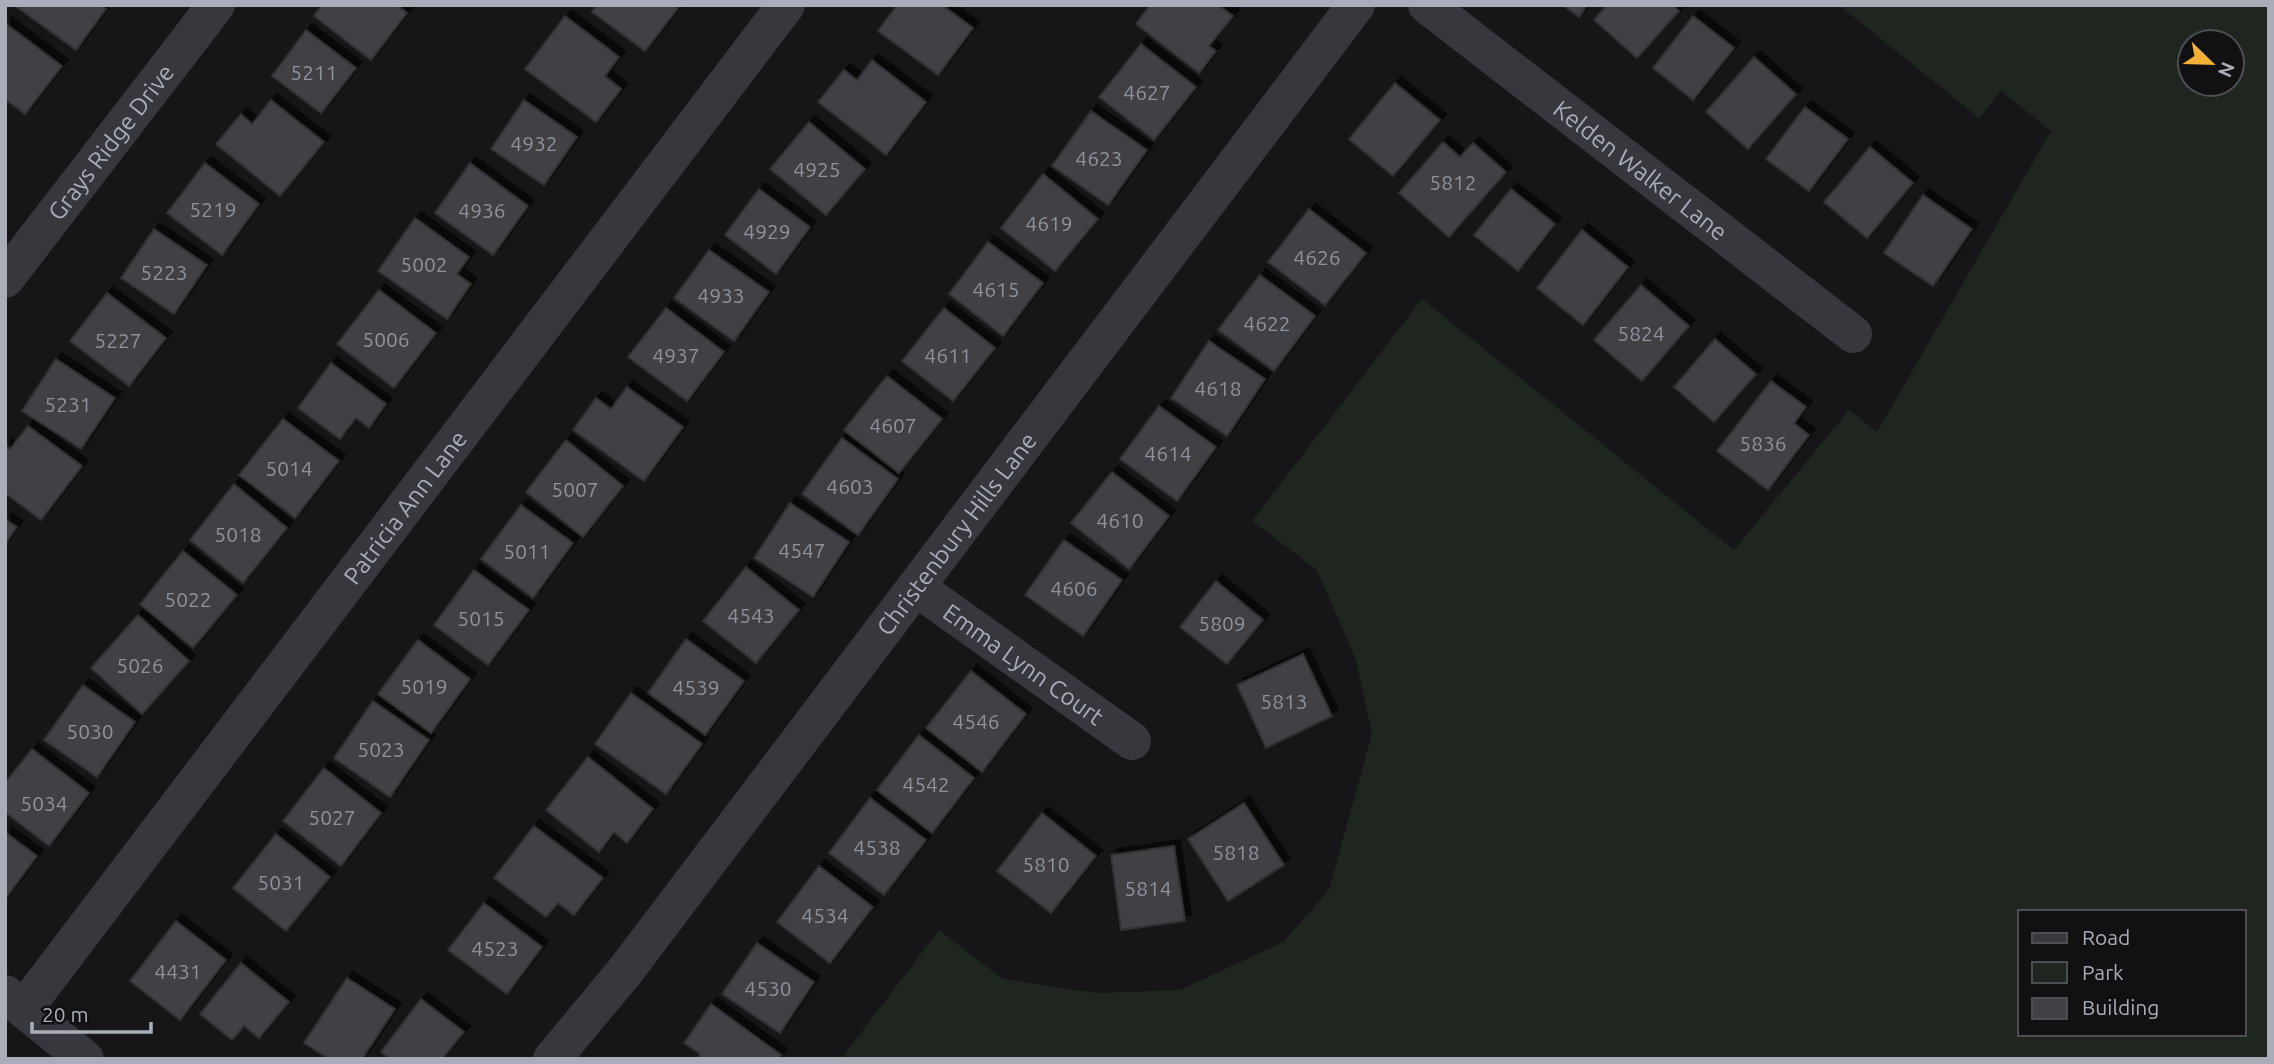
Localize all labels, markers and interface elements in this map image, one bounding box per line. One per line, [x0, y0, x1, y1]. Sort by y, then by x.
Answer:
north arrow [2176, 28, 2246, 98]
street label: Grays Ridge Drive [42, 59, 179, 225]
text: N [2214, 59, 2240, 80]
house number: 5211 [290, 60, 338, 84]
house number: 4627 [1123, 80, 1171, 104]
street label: Kelden Walker Lane [1549, 95, 1733, 245]
house number: 4932 [510, 131, 558, 155]
house number: 4623 [1075, 146, 1123, 170]
house number: 4925 [793, 157, 841, 181]
house number: 5812 [1429, 170, 1477, 194]
house number: 5219 [189, 197, 237, 221]
house number: 4936 [458, 198, 506, 222]
house number: 4619 [1025, 211, 1073, 235]
house number: 4929 [743, 219, 791, 243]
house number: 4626 [1293, 245, 1341, 269]
house number: 5002 [400, 252, 448, 276]
house number: 5223 [140, 260, 188, 284]
house number: 4615 [972, 277, 1020, 301]
house number: 4933 [697, 283, 745, 307]
house number: 4622 [1243, 311, 1291, 335]
house number: 5824 [1617, 321, 1665, 345]
house number: 5006 [362, 327, 410, 351]
house number: 5227 [94, 328, 142, 352]
house number: 4937 [652, 343, 700, 367]
house number: 4611 [924, 343, 972, 367]
house number: 4618 [1194, 376, 1242, 400]
house number: 5231 [44, 392, 92, 416]
house number: 4607 [869, 413, 917, 437]
street label: Patricia Ann Lane [338, 425, 472, 589]
street label: Christenbury Hills Lane [871, 427, 1042, 640]
house number: 5836 [1739, 431, 1787, 455]
house number: 4614 [1144, 441, 1192, 465]
house number: 5014 [265, 456, 313, 480]
house number: 4603 [826, 474, 874, 498]
house number: 5007 [551, 477, 599, 501]
house number: 4610 [1096, 508, 1144, 532]
house number: 5018 [214, 522, 262, 546]
house number: 4547 [778, 538, 826, 562]
house number: 5011 [503, 539, 551, 563]
house number: 4606 [1050, 576, 1098, 600]
house number: 5022 [164, 587, 212, 611]
street label: Emma Lynn Court [938, 598, 1109, 730]
house number: 4543 [727, 603, 775, 627]
house number: 5015 [457, 606, 505, 630]
house number: 5809 [1198, 611, 1246, 635]
house number: 5026 [116, 653, 164, 677]
house number: 5019 [400, 674, 448, 698]
house number: 4539 [672, 675, 720, 699]
house number: 5813 [1260, 689, 1308, 713]
house number: 4546 [952, 709, 1000, 733]
house number: 5030 [66, 719, 114, 743]
house number: 5023 [357, 737, 405, 761]
house number: 4542 [902, 772, 950, 796]
house number: 5034 [20, 791, 68, 815]
house number: 5027 [308, 805, 356, 829]
house number: 4538 [853, 835, 901, 859]
house number: 5818 [1212, 840, 1260, 864]
house number: 5810 [1022, 852, 1070, 876]
house number: 5031 [257, 870, 305, 894]
house number: 5814 [1124, 876, 1172, 900]
house number: 4534 [801, 903, 849, 927]
legend [2018, 910, 2246, 1036]
text: Road [2082, 925, 2130, 949]
house number: 4523 [471, 936, 519, 960]
house number: 4431 [154, 959, 202, 983]
text: Park [2082, 960, 2124, 984]
house number: 4530 [744, 976, 792, 1000]
scale bar [32, 990, 150, 1034]
text: Building [2082, 995, 2159, 1019]
text: 20 m [42, 1002, 89, 1026]

